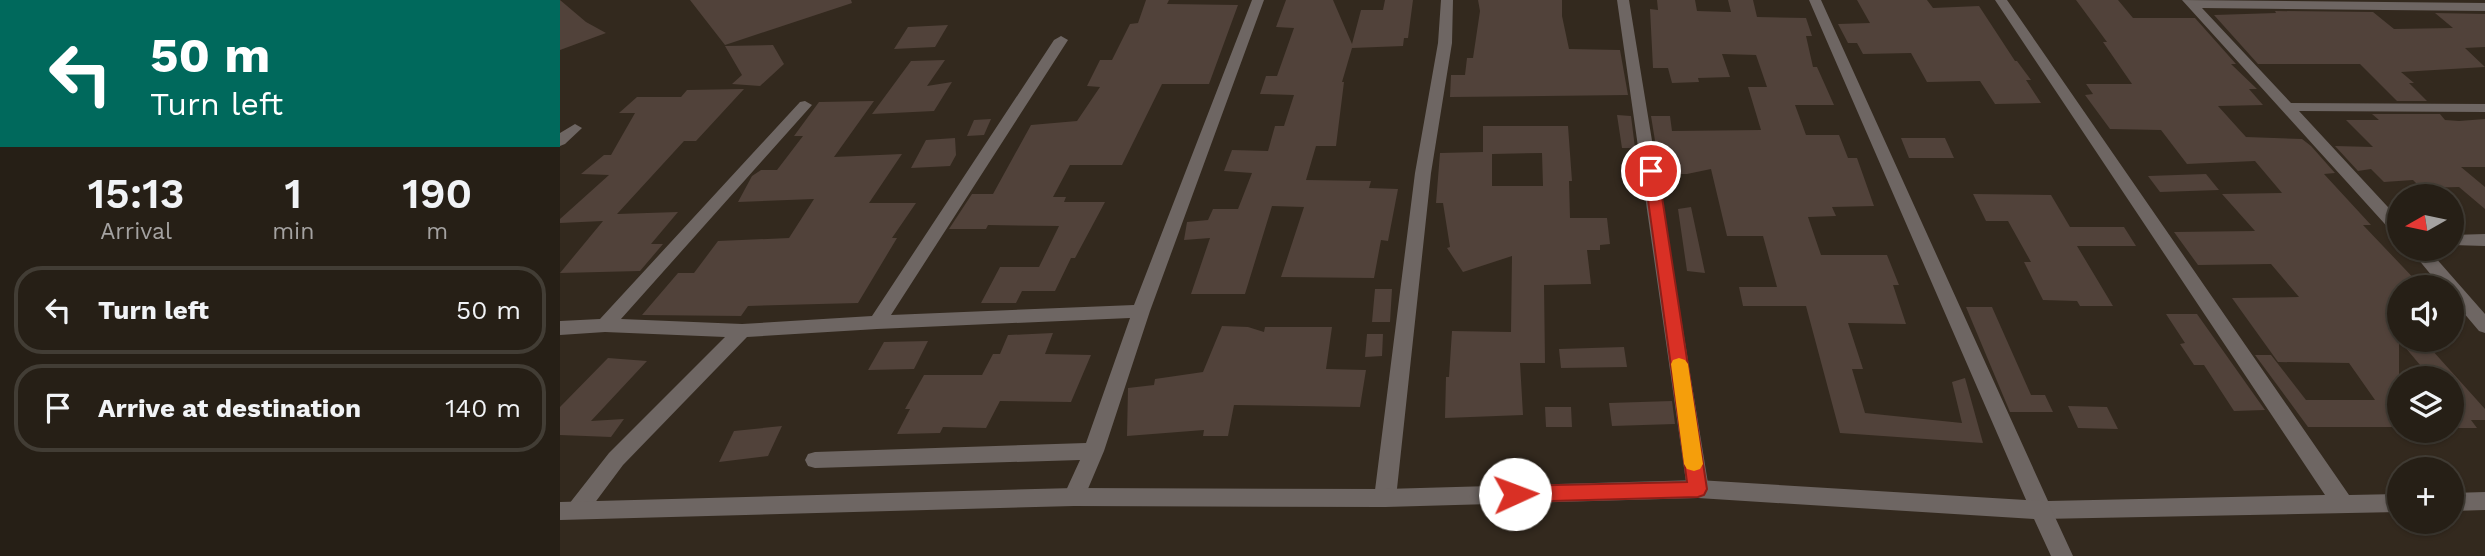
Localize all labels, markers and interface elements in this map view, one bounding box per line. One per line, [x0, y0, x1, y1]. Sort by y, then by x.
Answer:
text: 50 m [150, 26, 270, 84]
icon: left [35, 28, 126, 119]
text: Turn left [150, 85, 283, 123]
pin [1621, 141, 1681, 201]
icon: arrive [1632, 152, 1670, 190]
text: 15:13 [88, 169, 184, 218]
text: 1 [285, 169, 302, 218]
text: 190 [402, 169, 472, 218]
north arrow [2387, 184, 2464, 261]
map controls [2387, 184, 2464, 534]
text: Arrival [100, 218, 172, 245]
text: min [272, 218, 314, 245]
text: m [426, 218, 448, 245]
button: sound [2387, 275, 2464, 352]
icon: left [39, 291, 77, 329]
text: Turn left [98, 295, 209, 325]
text: 50 m [456, 295, 521, 325]
button: layers [2387, 366, 2464, 443]
icon: arrive [39, 389, 77, 427]
text: Arrive at destination [98, 393, 361, 423]
text: 140 m [445, 393, 521, 423]
position arrow [1478, 457, 1552, 531]
button: + [2387, 457, 2464, 534]

